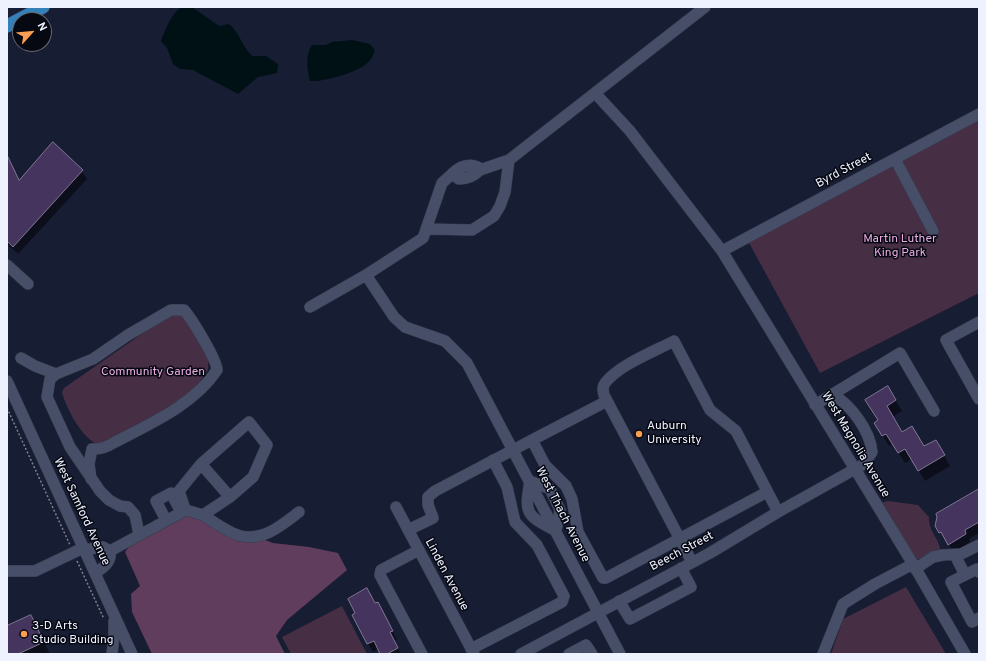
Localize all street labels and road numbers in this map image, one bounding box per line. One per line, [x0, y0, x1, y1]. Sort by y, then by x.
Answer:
street label: Byrd Street [814, 150, 874, 192]
street label: West Magnolia Avenue [818, 390, 892, 500]
street label: West Samford Avenue [50, 456, 112, 568]
street label: West Thach Avenue [532, 465, 592, 565]
street label: Beech Street [648, 529, 716, 575]
street label: Linden Avenue [421, 536, 471, 614]

